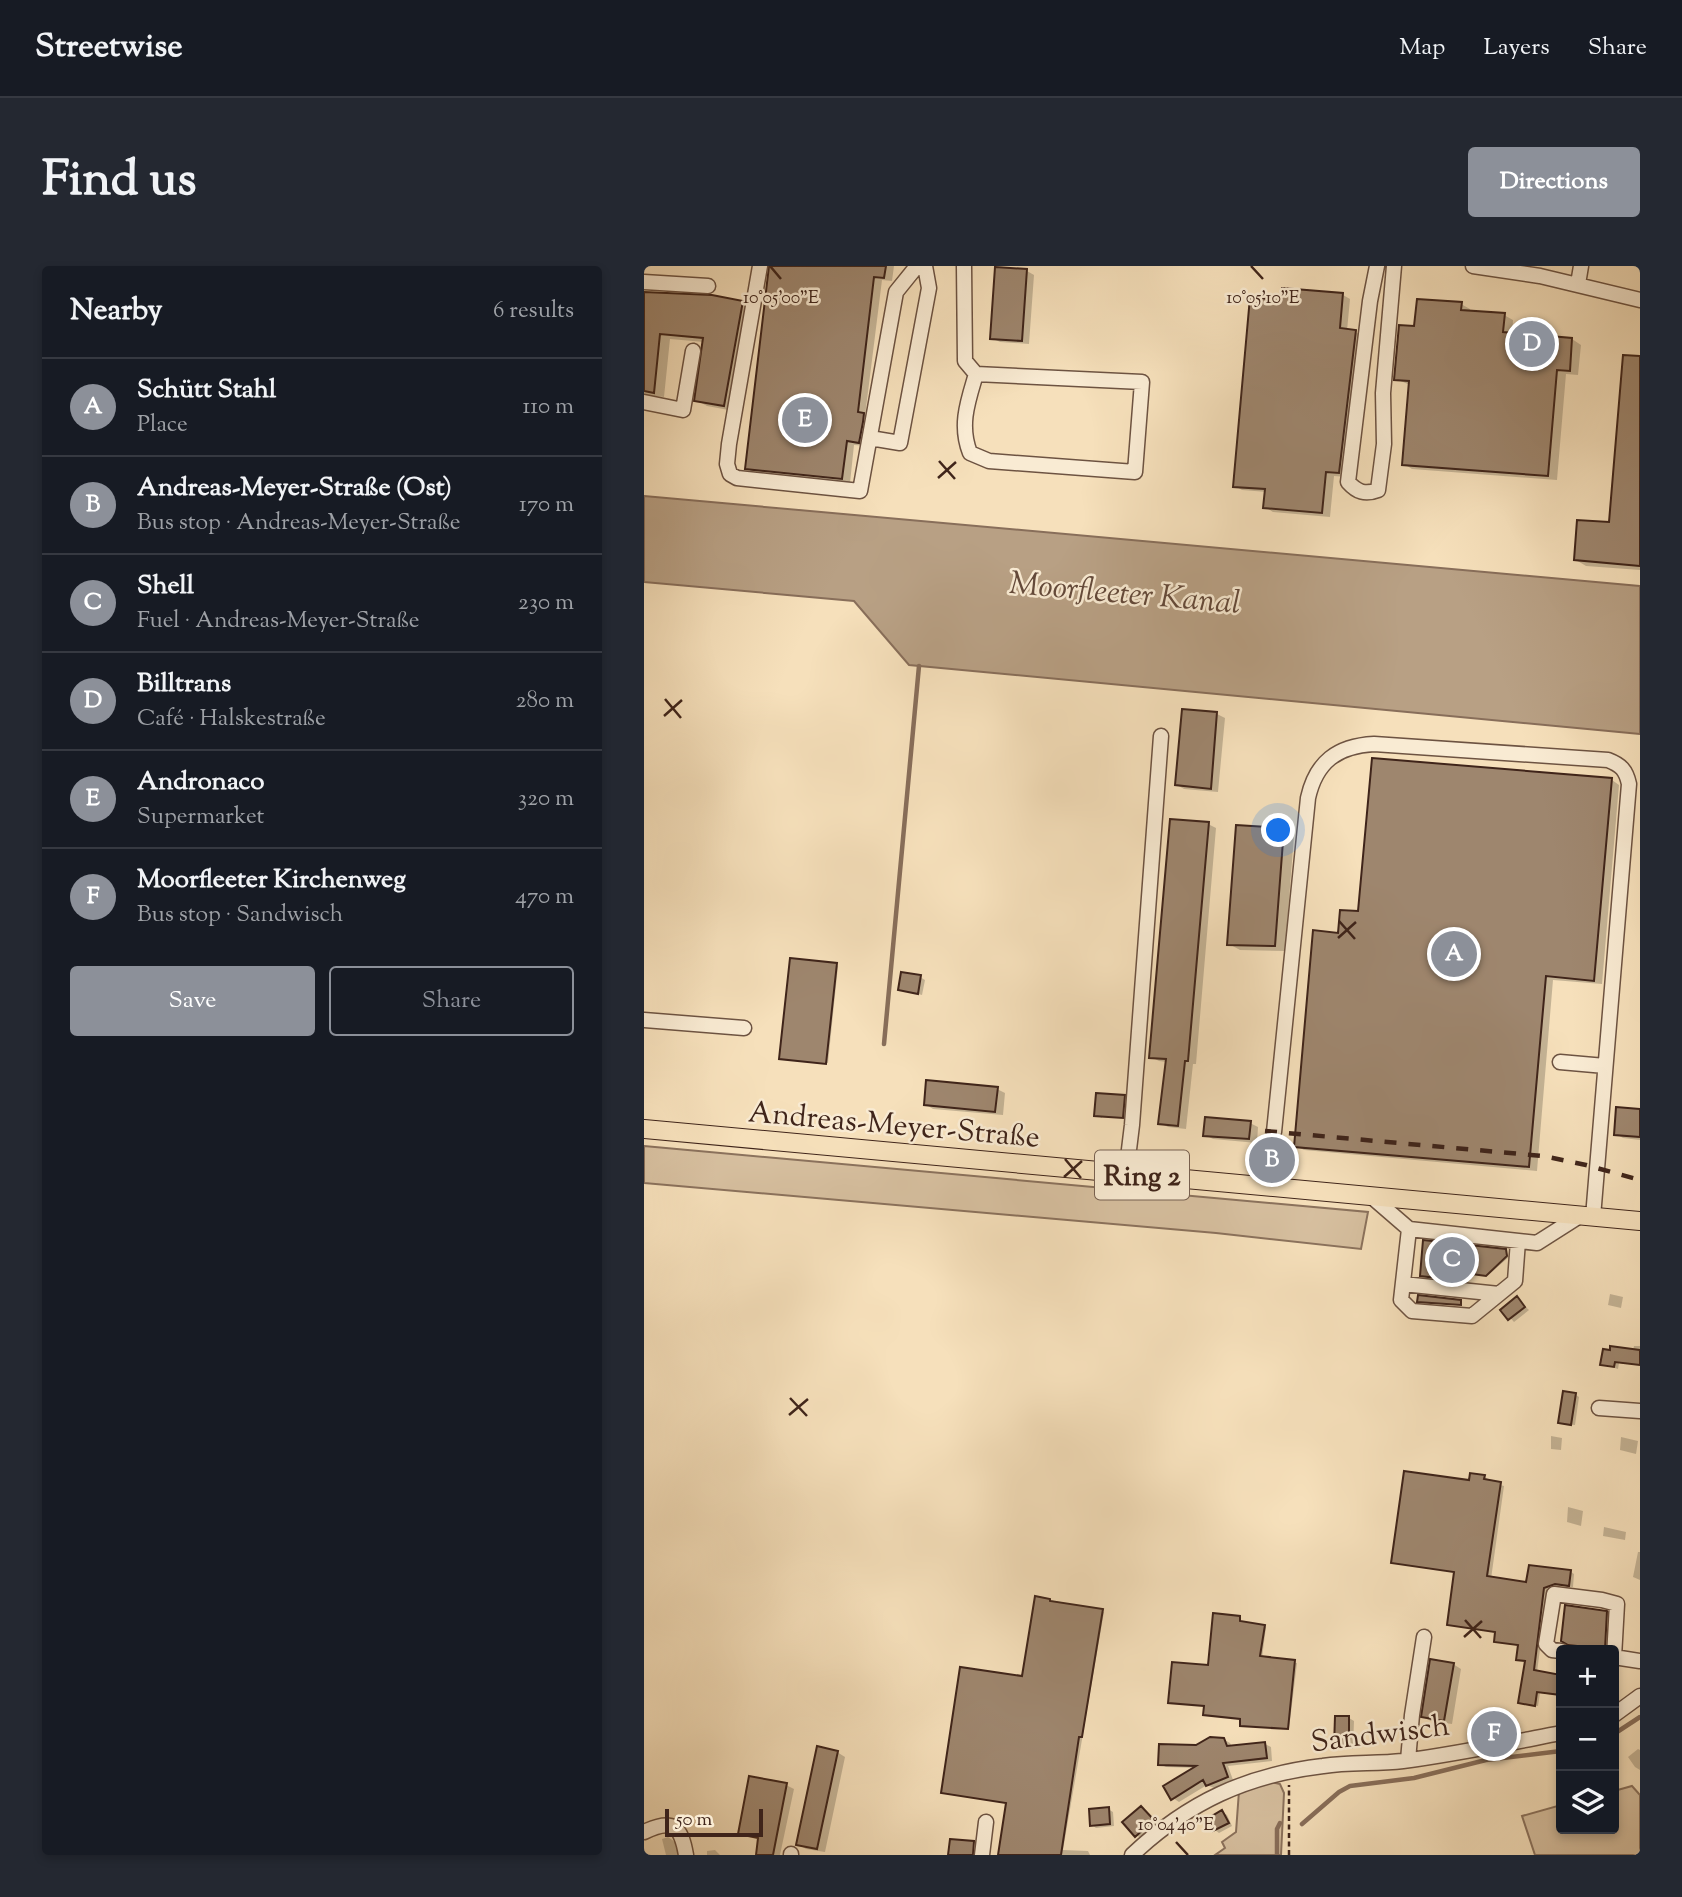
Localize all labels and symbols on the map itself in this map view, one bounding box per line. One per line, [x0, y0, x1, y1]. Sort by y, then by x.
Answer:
text: 10°05'00"E [743, 286, 819, 312]
text: 10°05'10"E [1226, 286, 1300, 312]
pin: D [1509, 318, 1555, 370]
pin: E [782, 394, 828, 446]
water label: Moorfleeter Kanal [1007, 562, 1242, 628]
your location [1261, 813, 1295, 847]
pin: A [1431, 928, 1477, 980]
street label: Andreas-Meyer-Straße [746, 1092, 1041, 1161]
pin: B [1249, 1134, 1295, 1186]
road number: Ring 2 [1095, 1150, 1189, 1200]
pin: C [1429, 1234, 1475, 1286]
street label: Sandwisch [1308, 1706, 1453, 1765]
pin: F [1471, 1708, 1517, 1760]
scale bar [665, 1806, 763, 1838]
text: 10°04'40"E [1138, 1813, 1214, 1839]

